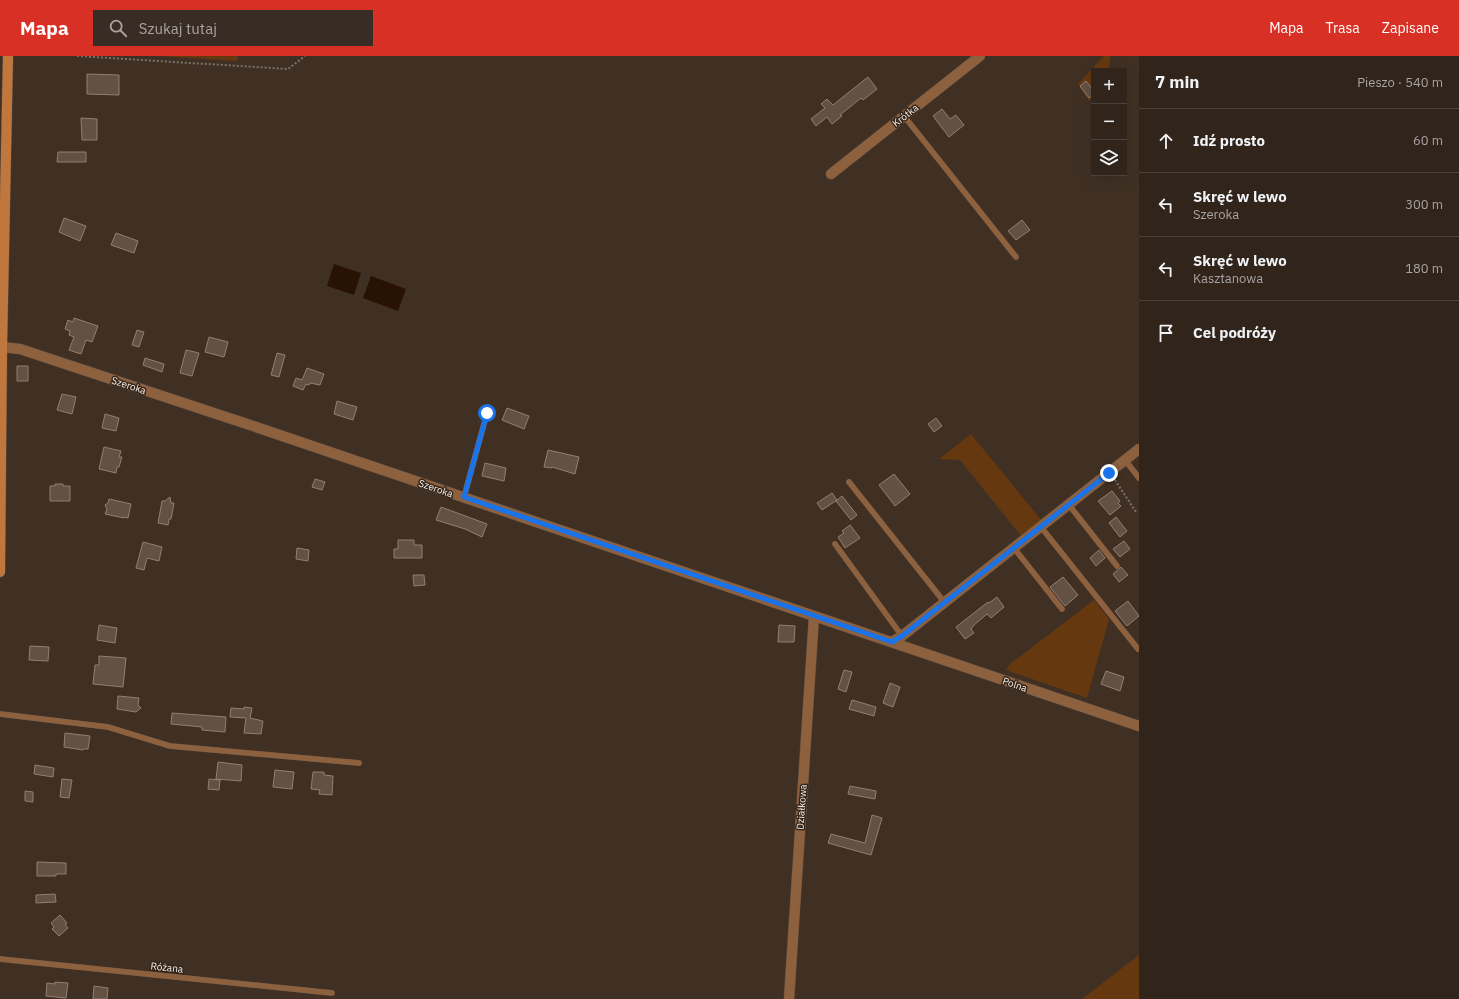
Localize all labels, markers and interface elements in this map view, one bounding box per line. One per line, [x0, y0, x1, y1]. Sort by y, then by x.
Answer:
search box [93, 10, 373, 46]
text: Mapa [20, 16, 69, 40]
icon: search [107, 17, 129, 39]
text: Szukaj tutaj [139, 19, 217, 38]
text: Mapa [1269, 19, 1304, 37]
text: Trasa [1326, 19, 1360, 37]
text: Zapisane [1382, 19, 1439, 37]
map controls [1091, 68, 1127, 176]
button: + [1091, 68, 1127, 104]
text: 7 min [1155, 71, 1199, 93]
text: Pieszo · 540 m [1357, 74, 1443, 91]
street label: Krótka [890, 101, 921, 130]
button: − [1091, 104, 1127, 140]
icon: ahead [1155, 130, 1177, 152]
text: Idź prosto [1193, 131, 1265, 150]
text: 60 m [1413, 132, 1443, 149]
button: layers [1091, 140, 1127, 176]
text: Skręć w lewo [1193, 187, 1287, 206]
icon: left [1155, 194, 1177, 216]
text: 300 m [1405, 196, 1443, 213]
text: Szeroka [1193, 206, 1239, 223]
text: Skręć w lewo [1193, 251, 1287, 270]
icon: left [1155, 258, 1177, 280]
text: 180 m [1405, 260, 1443, 277]
text: Kasztanowa [1193, 270, 1263, 287]
icon: arrive [1155, 322, 1177, 344]
text: Cel podróży [1193, 323, 1276, 342]
street label: Szeroka [110, 374, 148, 397]
route start [478, 404, 496, 422]
route end [1100, 464, 1118, 482]
street label: Szeroka [417, 477, 455, 501]
street label: Polna [1001, 674, 1029, 695]
street label: Działkowa [793, 783, 810, 830]
street label: Różana [150, 959, 185, 976]

